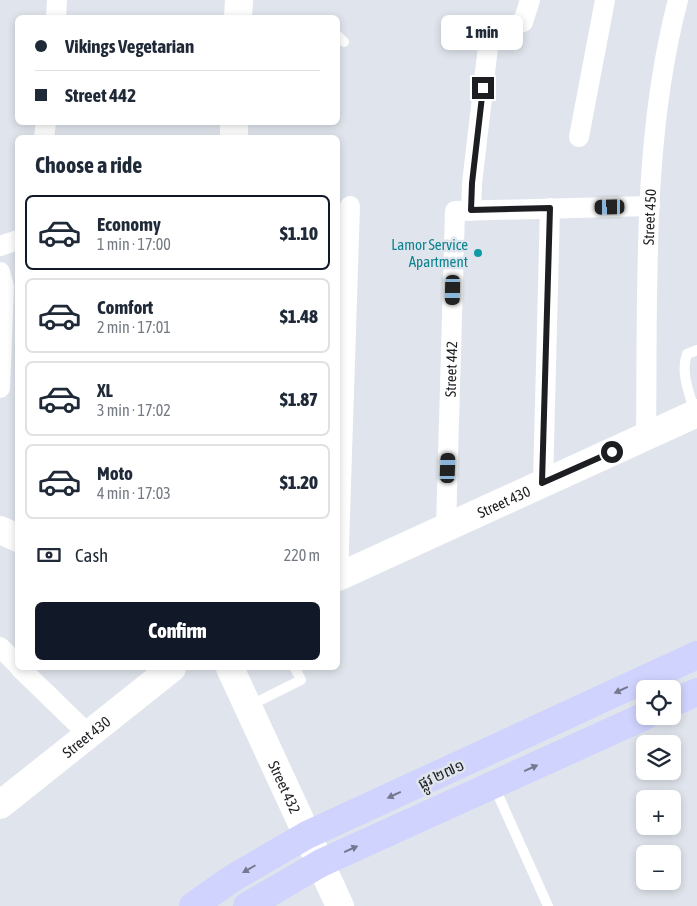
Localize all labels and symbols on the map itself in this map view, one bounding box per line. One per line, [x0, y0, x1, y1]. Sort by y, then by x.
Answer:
callout: 1 min [442, 16, 524, 51]
route end [472, 77, 494, 99]
street label: Street 450 [639, 188, 659, 245]
car [594, 199, 625, 215]
place label: Lamor Service Apartment [391, 236, 468, 270]
marker: Lamor Service Apartment [472, 247, 484, 259]
car [445, 275, 460, 305]
street label: Street 442 [441, 341, 460, 397]
route start [601, 441, 623, 463]
car [439, 453, 456, 483]
street label: Street 430 [474, 482, 533, 521]
one-way arrow [614, 687, 628, 695]
street label: Street 430 [59, 712, 113, 761]
street label: ផ្លូវ ២៧១ [415, 756, 469, 797]
street label: Street 432 [265, 758, 304, 816]
one-way arrow [524, 763, 538, 771]
one-way arrow [387, 792, 401, 800]
one-way arrow [344, 845, 358, 853]
one-way arrow [243, 864, 256, 873]

